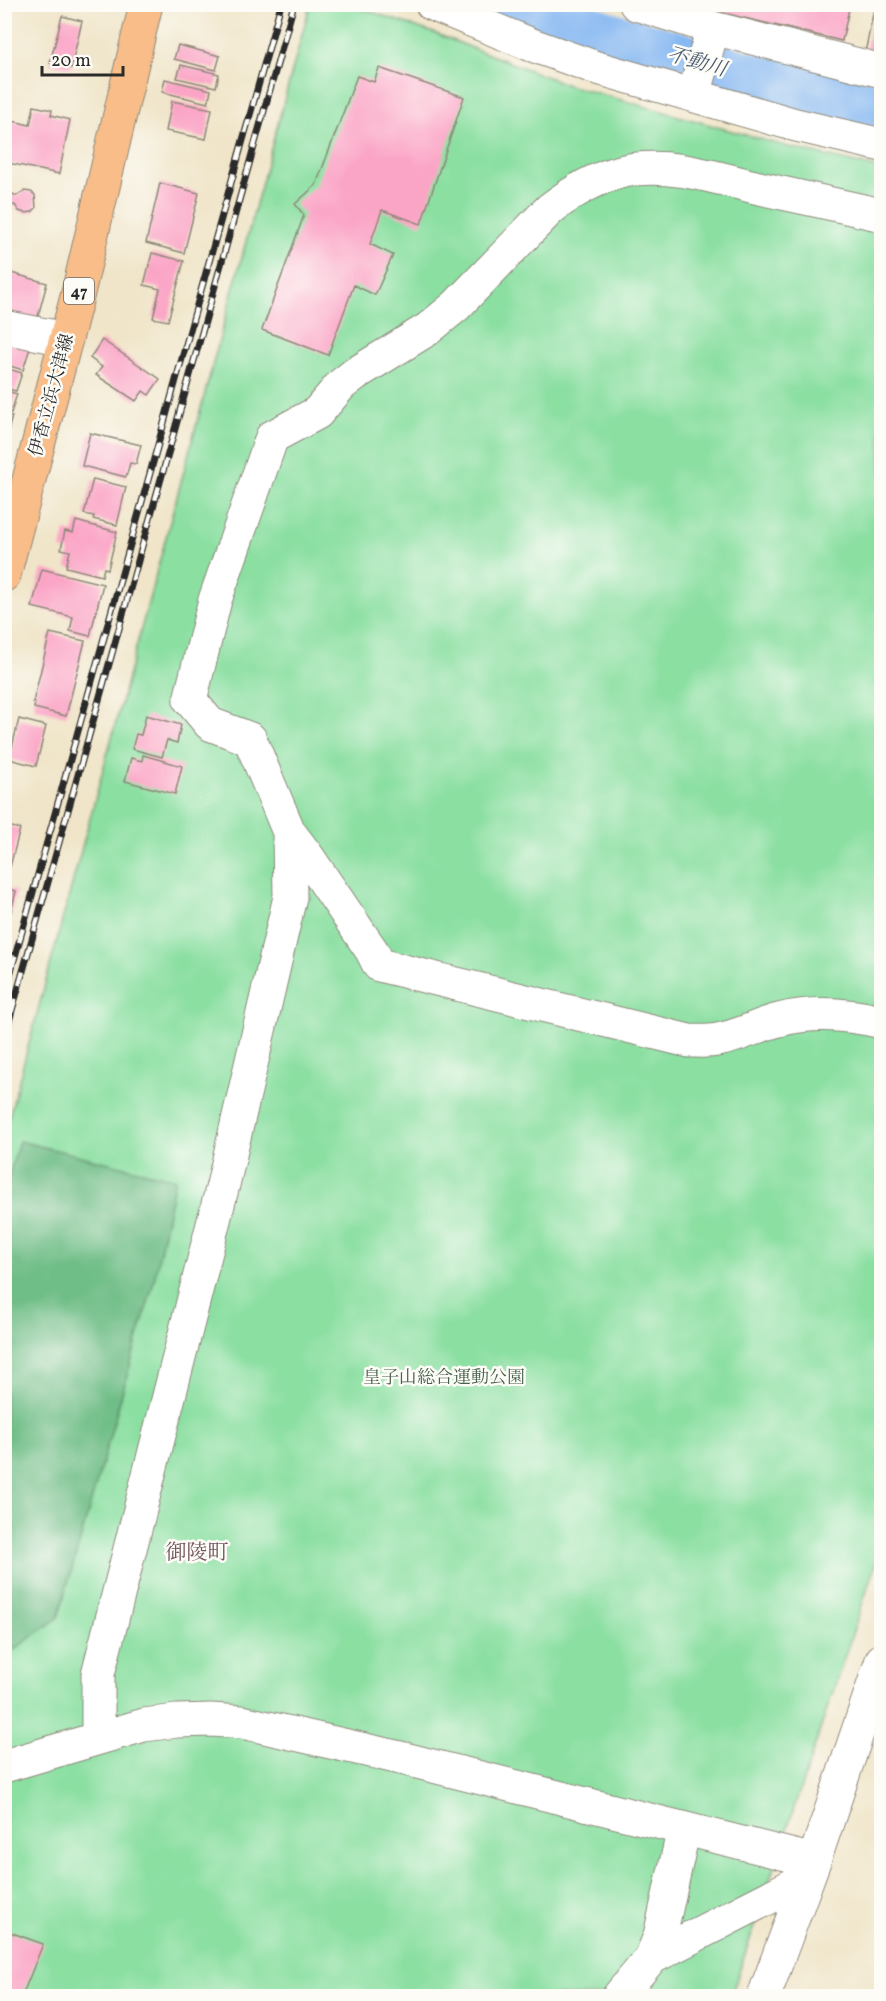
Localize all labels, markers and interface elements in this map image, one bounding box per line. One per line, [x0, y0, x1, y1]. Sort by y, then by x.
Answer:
scale bar [42, 39, 123, 77]
water label: 不動川 [664, 41, 731, 85]
text: 20 m [51, 49, 91, 74]
road number: 47 [64, 278, 94, 304]
street label: 伊香立浜大津線 [24, 331, 81, 459]
park label: 皇子山総合運動公園 [363, 1366, 525, 1391]
district label: 御陵町 [166, 1539, 229, 1568]

